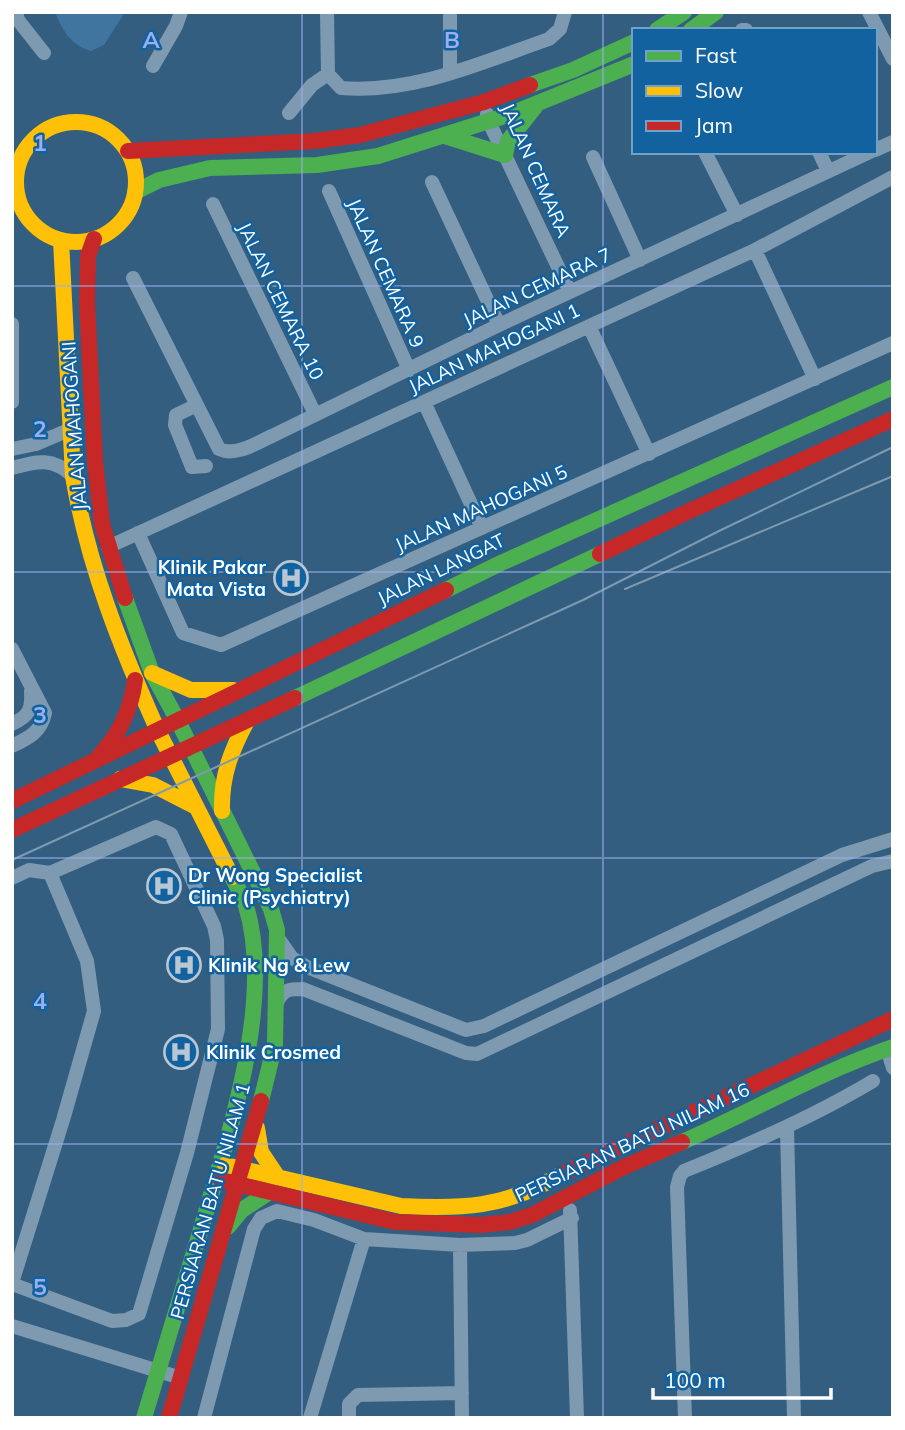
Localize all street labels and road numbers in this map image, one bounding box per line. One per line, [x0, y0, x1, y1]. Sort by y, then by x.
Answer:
street label: JALAN CEMARA [496, 99, 576, 241]
street label: JALAN CEMARA 9 [342, 195, 430, 351]
street label: JALAN CEMARA 10 [232, 218, 330, 384]
street label: JALAN CEMARA 7 [459, 242, 615, 332]
street label: JALAN MAHOGANI 1 [405, 298, 583, 398]
street label: JALAN MAHOGANI [56, 340, 92, 512]
street label: JALAN MAHOGANI 5 [391, 459, 571, 557]
street label: JALAN LANGAT [373, 527, 509, 610]
street label: PERSIARAN BATU NILAM 16 [511, 1077, 753, 1207]
street label: PERSIARAN BATU NILAM 1 [165, 1080, 255, 1322]

